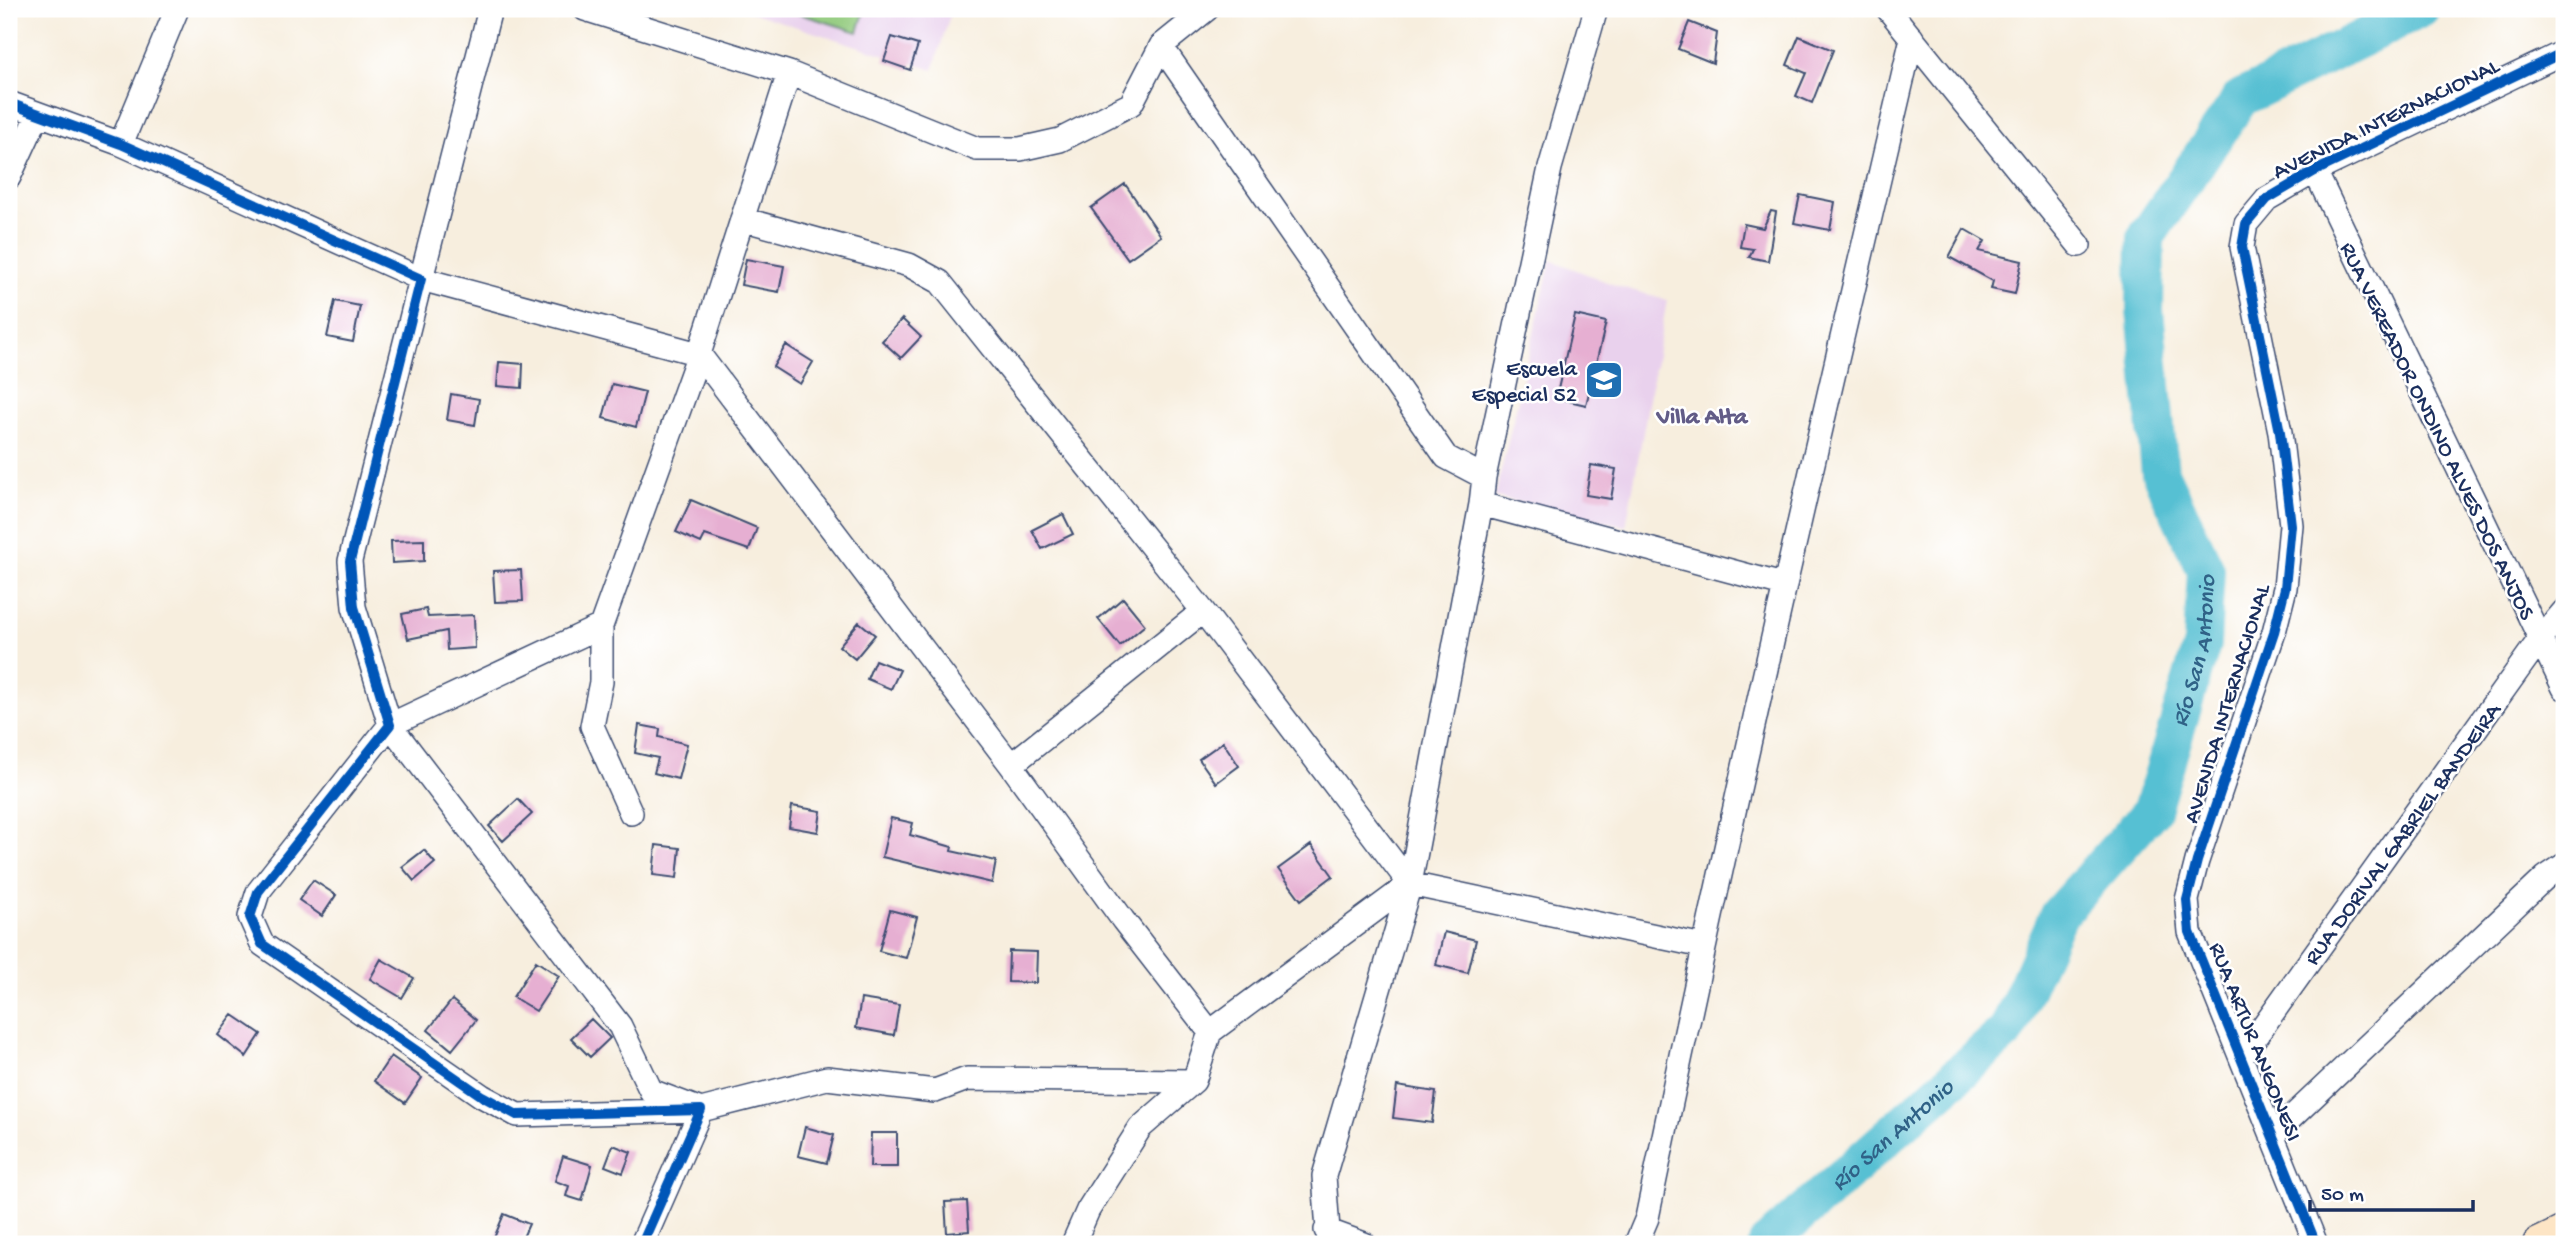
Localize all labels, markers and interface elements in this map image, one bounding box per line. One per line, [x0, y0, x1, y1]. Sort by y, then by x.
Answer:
street label: AVENIDA INTERNACIONAL [2269, 53, 2506, 187]
street label: RUA VEREADOR ONDINO ALVES DOS ANJOS [2332, 238, 2540, 625]
place label: Escuela Especial 52 [1472, 357, 1578, 410]
school or university icon: Escuela Especial 52 [1583, 359, 1625, 401]
district label: Villa Alta [1656, 404, 1749, 433]
water label: Río San Antonio [2167, 573, 2224, 731]
street label: AVENIDA INTERNACIONAL [2179, 580, 2278, 827]
street label: RUA DORIVAL GABRIEL BANDEIRA [2300, 698, 2509, 971]
street label: RUA ARTUR ANGONESI [2202, 939, 2306, 1146]
water label: Río San Antonio [1826, 1073, 1962, 1199]
scale bar [2310, 1169, 2473, 1213]
text: 50 m [2321, 1184, 2364, 1209]

